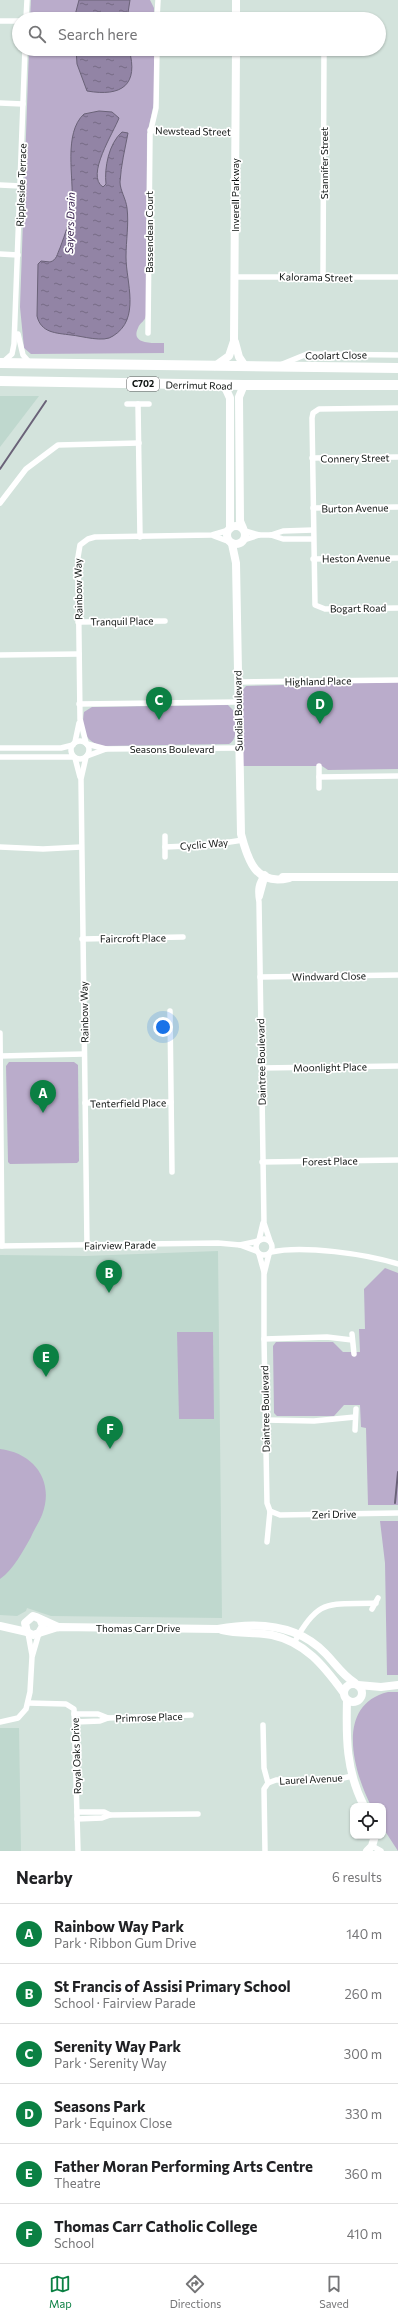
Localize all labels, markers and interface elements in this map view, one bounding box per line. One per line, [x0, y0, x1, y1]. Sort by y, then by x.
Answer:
search box [12, 12, 386, 56]
icon: search [26, 23, 48, 45]
text: Search here [58, 25, 137, 43]
street label: Newstead Street [155, 124, 231, 138]
street label: Stannifer Street [318, 127, 330, 199]
street label: Rippleside Terrace [14, 143, 28, 227]
street label: Inverell Parkway [229, 158, 241, 232]
street label: Bassendean Court [143, 191, 155, 273]
water label: Sayers Drain [62, 192, 77, 254]
street label: Kalorama Street [279, 270, 353, 284]
street label: Coolart Close [305, 348, 367, 362]
road number: C702 [127, 377, 159, 391]
street label: Derrimut Road [165, 378, 233, 392]
street label: Connery Street [320, 451, 390, 465]
street label: Burton Avenue [321, 501, 389, 515]
street label: Heston Avenue [322, 551, 390, 565]
street label: Rainbow Way [71, 558, 85, 620]
street label: Bogart Road [330, 602, 387, 614]
street label: Tranquil Place [90, 614, 154, 628]
street label: Sundial Boulevard [231, 670, 245, 751]
street label: Highland Place [285, 674, 351, 688]
pin: C [146, 687, 172, 720]
pin: D [307, 691, 333, 724]
street label: Seasons Boulevard [130, 743, 215, 755]
street label: Cyclic Way [179, 836, 229, 852]
street label: Faircroft Place [100, 931, 166, 945]
street label: Windward Close [292, 969, 366, 983]
street label: Rainbow Way [77, 981, 91, 1043]
your location [153, 1017, 173, 1037]
street label: Daintree Boulevard [254, 1018, 268, 1106]
street label: Moonlight Place [293, 1060, 367, 1074]
pin: A [30, 1080, 56, 1113]
street label: Tenterfield Place [90, 1096, 166, 1110]
street label: Forest Place [302, 1155, 358, 1167]
street label: Fairview Parade [84, 1238, 156, 1252]
pin: B [96, 1260, 122, 1293]
pin: E [33, 1344, 59, 1377]
street label: Daintree Boulevard [258, 1365, 272, 1453]
pin: F [97, 1416, 123, 1449]
street label: Zeri Drive [312, 1508, 356, 1520]
street label: Thomas Carr Drive [96, 1622, 180, 1634]
street label: Primrose Place [115, 1710, 183, 1724]
street label: Royal Oaks Drive [69, 1718, 83, 1794]
street label: Laurel Avenue [279, 1771, 343, 1787]
map controls [350, 1803, 386, 1839]
button: locate [350, 1803, 386, 1839]
text: Nearby [16, 1867, 73, 1888]
text: 6 results [332, 1869, 382, 1885]
text: Rainbow Way Park [54, 1917, 184, 1935]
text: A [24, 1926, 34, 1942]
text: 140 m [346, 1926, 382, 1942]
text: Park · Ribbon Gum Drive [54, 1935, 196, 1951]
text: St Francis of Assisi Primary School [54, 1977, 291, 1995]
text: B [25, 1986, 33, 2002]
text: 260 m [345, 1986, 382, 2002]
text: School · Fairview Parade [54, 1995, 196, 2011]
text: Serenity Way Park [54, 2037, 181, 2055]
text: C [25, 2046, 33, 2062]
text: 300 m [344, 2046, 382, 2062]
text: Park · Serenity Way [54, 2055, 167, 2071]
text: Seasons Park [54, 2097, 146, 2115]
text: D [24, 2106, 34, 2122]
text: 330 m [345, 2106, 382, 2122]
text: Park · Equinox Close [54, 2115, 172, 2131]
text: Father Moran Performing Arts Centre [54, 2157, 313, 2175]
text: E [25, 2166, 33, 2182]
text: 360 m [344, 2166, 382, 2182]
text: Theatre [54, 2175, 101, 2191]
text: Thomas Carr Catholic College [54, 2217, 257, 2235]
text: F [25, 2226, 33, 2242]
text: 410 m [347, 2226, 382, 2242]
text: School [54, 2235, 94, 2251]
tab: Map [49, 2273, 72, 2310]
tab: Directions [170, 2273, 221, 2310]
tab: Saved [319, 2273, 349, 2310]

